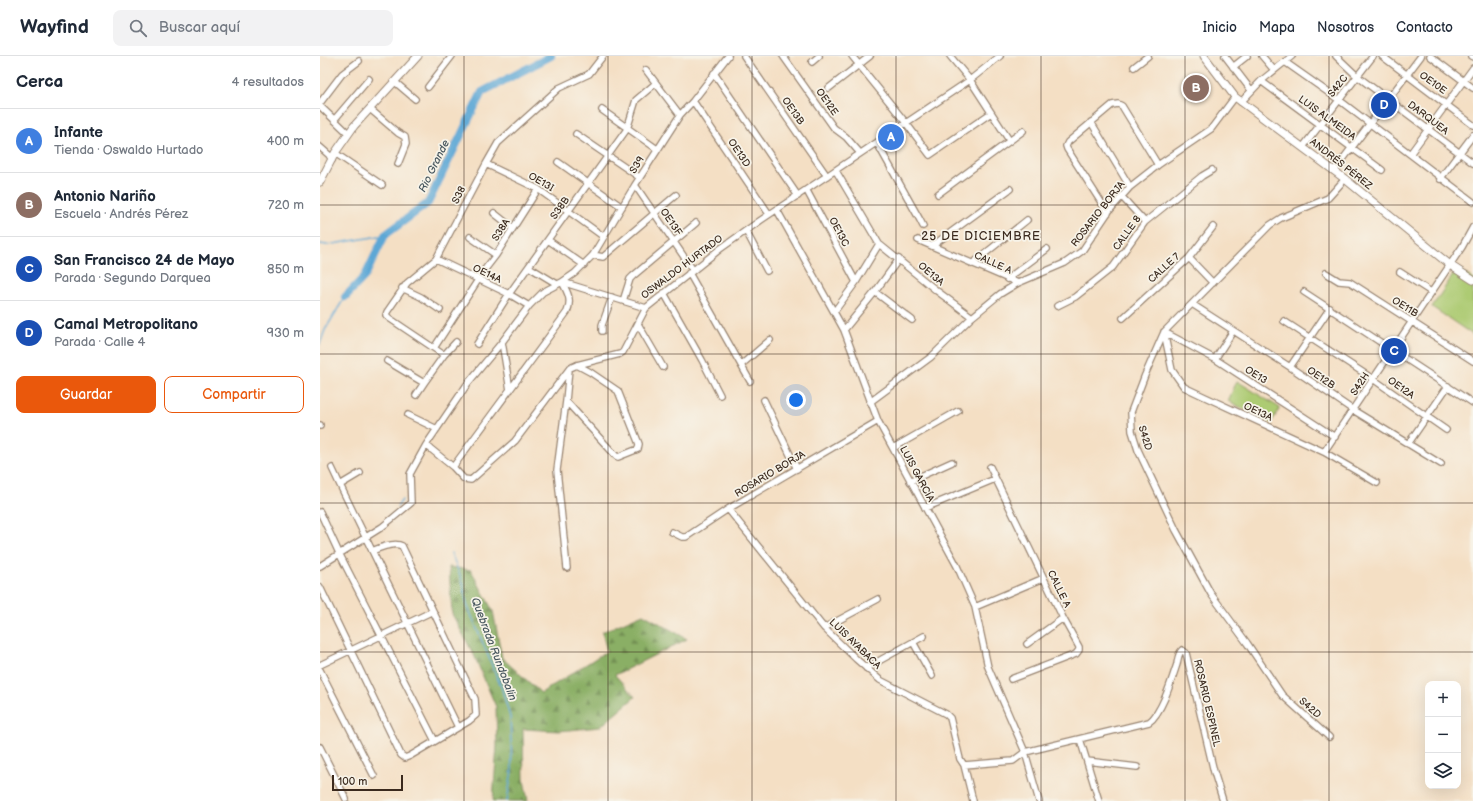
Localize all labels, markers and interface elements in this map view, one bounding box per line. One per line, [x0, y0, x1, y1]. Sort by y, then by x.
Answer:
search box [113, 10, 393, 46]
text: Wayfind [20, 16, 89, 39]
icon: search [127, 17, 149, 39]
text: Buscar aquí [159, 18, 240, 37]
text: Inicio [1203, 19, 1237, 36]
text: Mapa [1259, 19, 1295, 36]
text: Nosotros [1317, 19, 1374, 36]
text: Contacto [1396, 19, 1453, 36]
street label: OE10E [1417, 69, 1449, 97]
text: Cerca [16, 72, 63, 92]
street label: S42C [1326, 72, 1350, 100]
pin: B [1183, 73, 1209, 103]
text: 4 resultados [232, 74, 304, 90]
street label: OE12E [813, 86, 841, 118]
pin: D [1371, 90, 1397, 120]
street label: LUIS ALMEIDA [1296, 93, 1359, 143]
street label: OE13B [779, 95, 807, 127]
street label: DARQUEA [1405, 99, 1451, 138]
pin: A [878, 122, 904, 152]
text: Infante [54, 123, 103, 142]
text: A [25, 133, 33, 149]
text: 400 m [267, 133, 304, 149]
street label: ANDRÉS PÉREZ [1308, 136, 1375, 193]
water label: Rio Grande [416, 137, 453, 194]
street label: OE13D [725, 137, 753, 169]
text: Tienda · Oswaldo Hurtado [54, 142, 203, 158]
street label: S39 [627, 154, 647, 176]
street label: OE13I [526, 170, 556, 194]
street label: ROSARIO BORJA [1069, 178, 1128, 249]
street label: S38 [450, 184, 469, 206]
text: Antonio Nariño [54, 187, 156, 206]
street label: S38B [548, 194, 572, 222]
text: B [24, 197, 34, 213]
text: 720 m [268, 197, 304, 213]
text: Escuela · Andrés Pérez [54, 206, 188, 222]
street label: OE13F [657, 206, 685, 238]
street label: CALLE 8 [1110, 213, 1144, 253]
street label: OE13C [826, 215, 852, 249]
street label: S38A [489, 216, 513, 243]
district label: 25 DE DICIEMBRE [921, 229, 1041, 244]
street label: OSWALDO HURTADO [639, 232, 725, 302]
street label: CALLE A [972, 249, 1015, 277]
text: San Francisco 24 de Mayo [54, 251, 234, 270]
street label: CALLE 7 [1146, 251, 1182, 285]
street label: OE13A [916, 260, 947, 289]
text: C [24, 261, 34, 277]
text: 850 m [267, 261, 304, 277]
street label: OE14A [471, 262, 504, 286]
text: Parada · Segundo Darquea [54, 270, 211, 286]
street label: OE11B [1390, 294, 1421, 320]
text: Camal Metropolitano [54, 315, 198, 334]
text: D [24, 325, 34, 341]
text: 930 m [267, 325, 304, 341]
text: Parada · Calle 4 [54, 334, 146, 350]
pin: C [1381, 336, 1407, 366]
street label: OE13 [1243, 363, 1269, 387]
street label: OE12B [1305, 364, 1337, 392]
street label: S42H [1348, 370, 1372, 398]
street label: OE12A [1385, 374, 1417, 402]
button: Guardar [16, 376, 156, 413]
button: Compartir [164, 376, 304, 413]
your location [786, 390, 806, 410]
street label: OE13A [1242, 400, 1275, 424]
street label: S42D [1136, 424, 1154, 452]
street label: LUIS GARCÍA [897, 444, 937, 505]
street label: ROSARIO BORJA [733, 448, 808, 500]
street label: CALLE A [1045, 568, 1074, 610]
water label: Quebrada Rundobalin [468, 596, 520, 702]
street label: LUIS AYABACA [827, 616, 884, 672]
street label: ROSARIO ESPINEL [1191, 658, 1223, 748]
map controls [1425, 681, 1461, 789]
button: + [1425, 681, 1461, 717]
street label: S42D [1297, 695, 1323, 721]
button: − [1425, 717, 1461, 753]
button: layers [1425, 753, 1461, 789]
scale bar [332, 773, 403, 792]
text: 100 m [338, 775, 367, 788]

